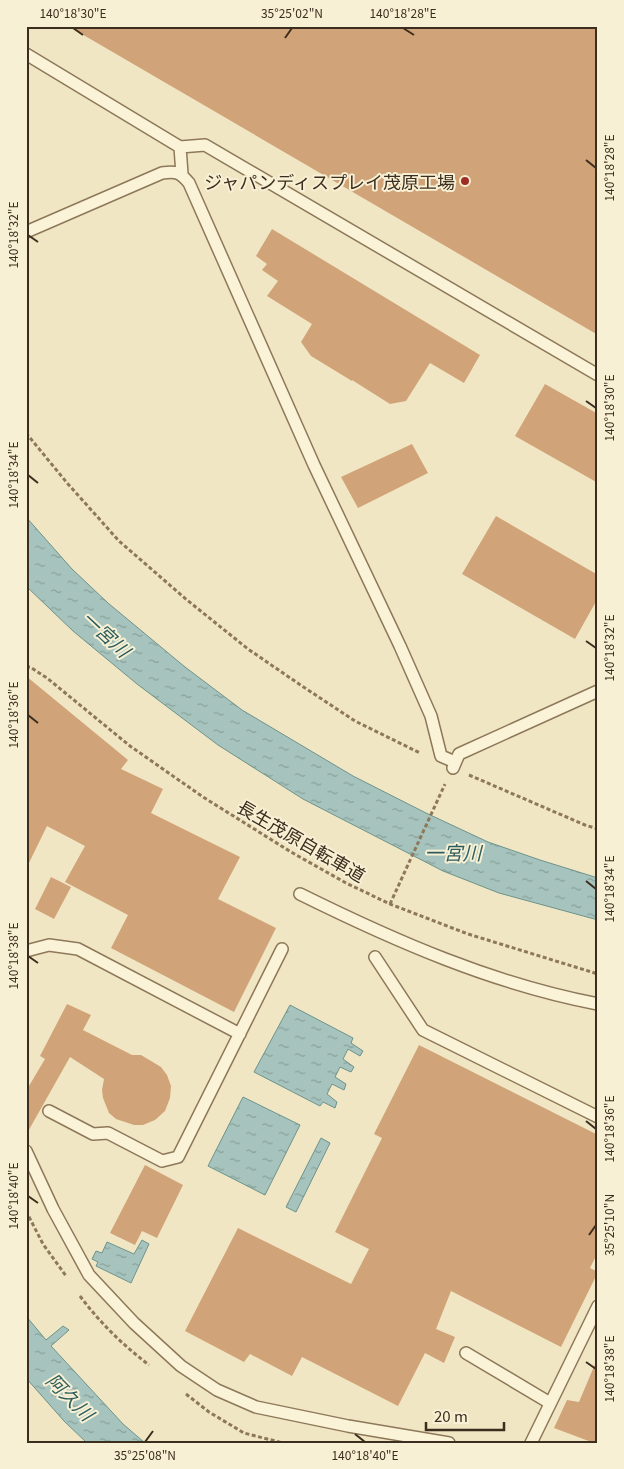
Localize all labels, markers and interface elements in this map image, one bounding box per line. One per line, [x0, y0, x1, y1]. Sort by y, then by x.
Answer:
text: 140°18'30"E [39, 4, 107, 21]
text: 35°25'02"N [261, 4, 323, 21]
text: 140°18'28"E [369, 4, 437, 21]
text: 140°18'28"E [600, 134, 617, 202]
place label: ジャパンディスプレイ茂原工場 [204, 168, 455, 194]
marker: ジャパンディスプレイ茂原工場 [459, 175, 471, 187]
text: 140°18'32"E [4, 201, 21, 269]
text: 140°18'30"E [600, 374, 617, 442]
text: 140°18'34"E [4, 441, 21, 509]
water label: 一宮川 [77, 604, 139, 664]
text: 140°18'32"E [600, 614, 617, 682]
text: 140°18'36"E [4, 681, 21, 749]
street label: 長生茂原自転車道 [233, 793, 371, 887]
water label: 一宮川 [424, 838, 483, 865]
text: 140°18'34"E [600, 855, 617, 923]
text: 140°18'38"E [4, 922, 21, 990]
text: 140°18'36"E [600, 1095, 617, 1163]
text: 140°18'40"E [4, 1162, 21, 1230]
text: 35°25'10"N [600, 1194, 617, 1256]
text: 140°18'38"E [600, 1335, 617, 1403]
water label: 阿久川 [41, 1366, 102, 1427]
scale bar [426, 1399, 504, 1431]
text: 20 m [434, 1405, 468, 1426]
text: 35°25'08"N [114, 1446, 176, 1463]
text: 140°18'40"E [331, 1446, 399, 1463]

